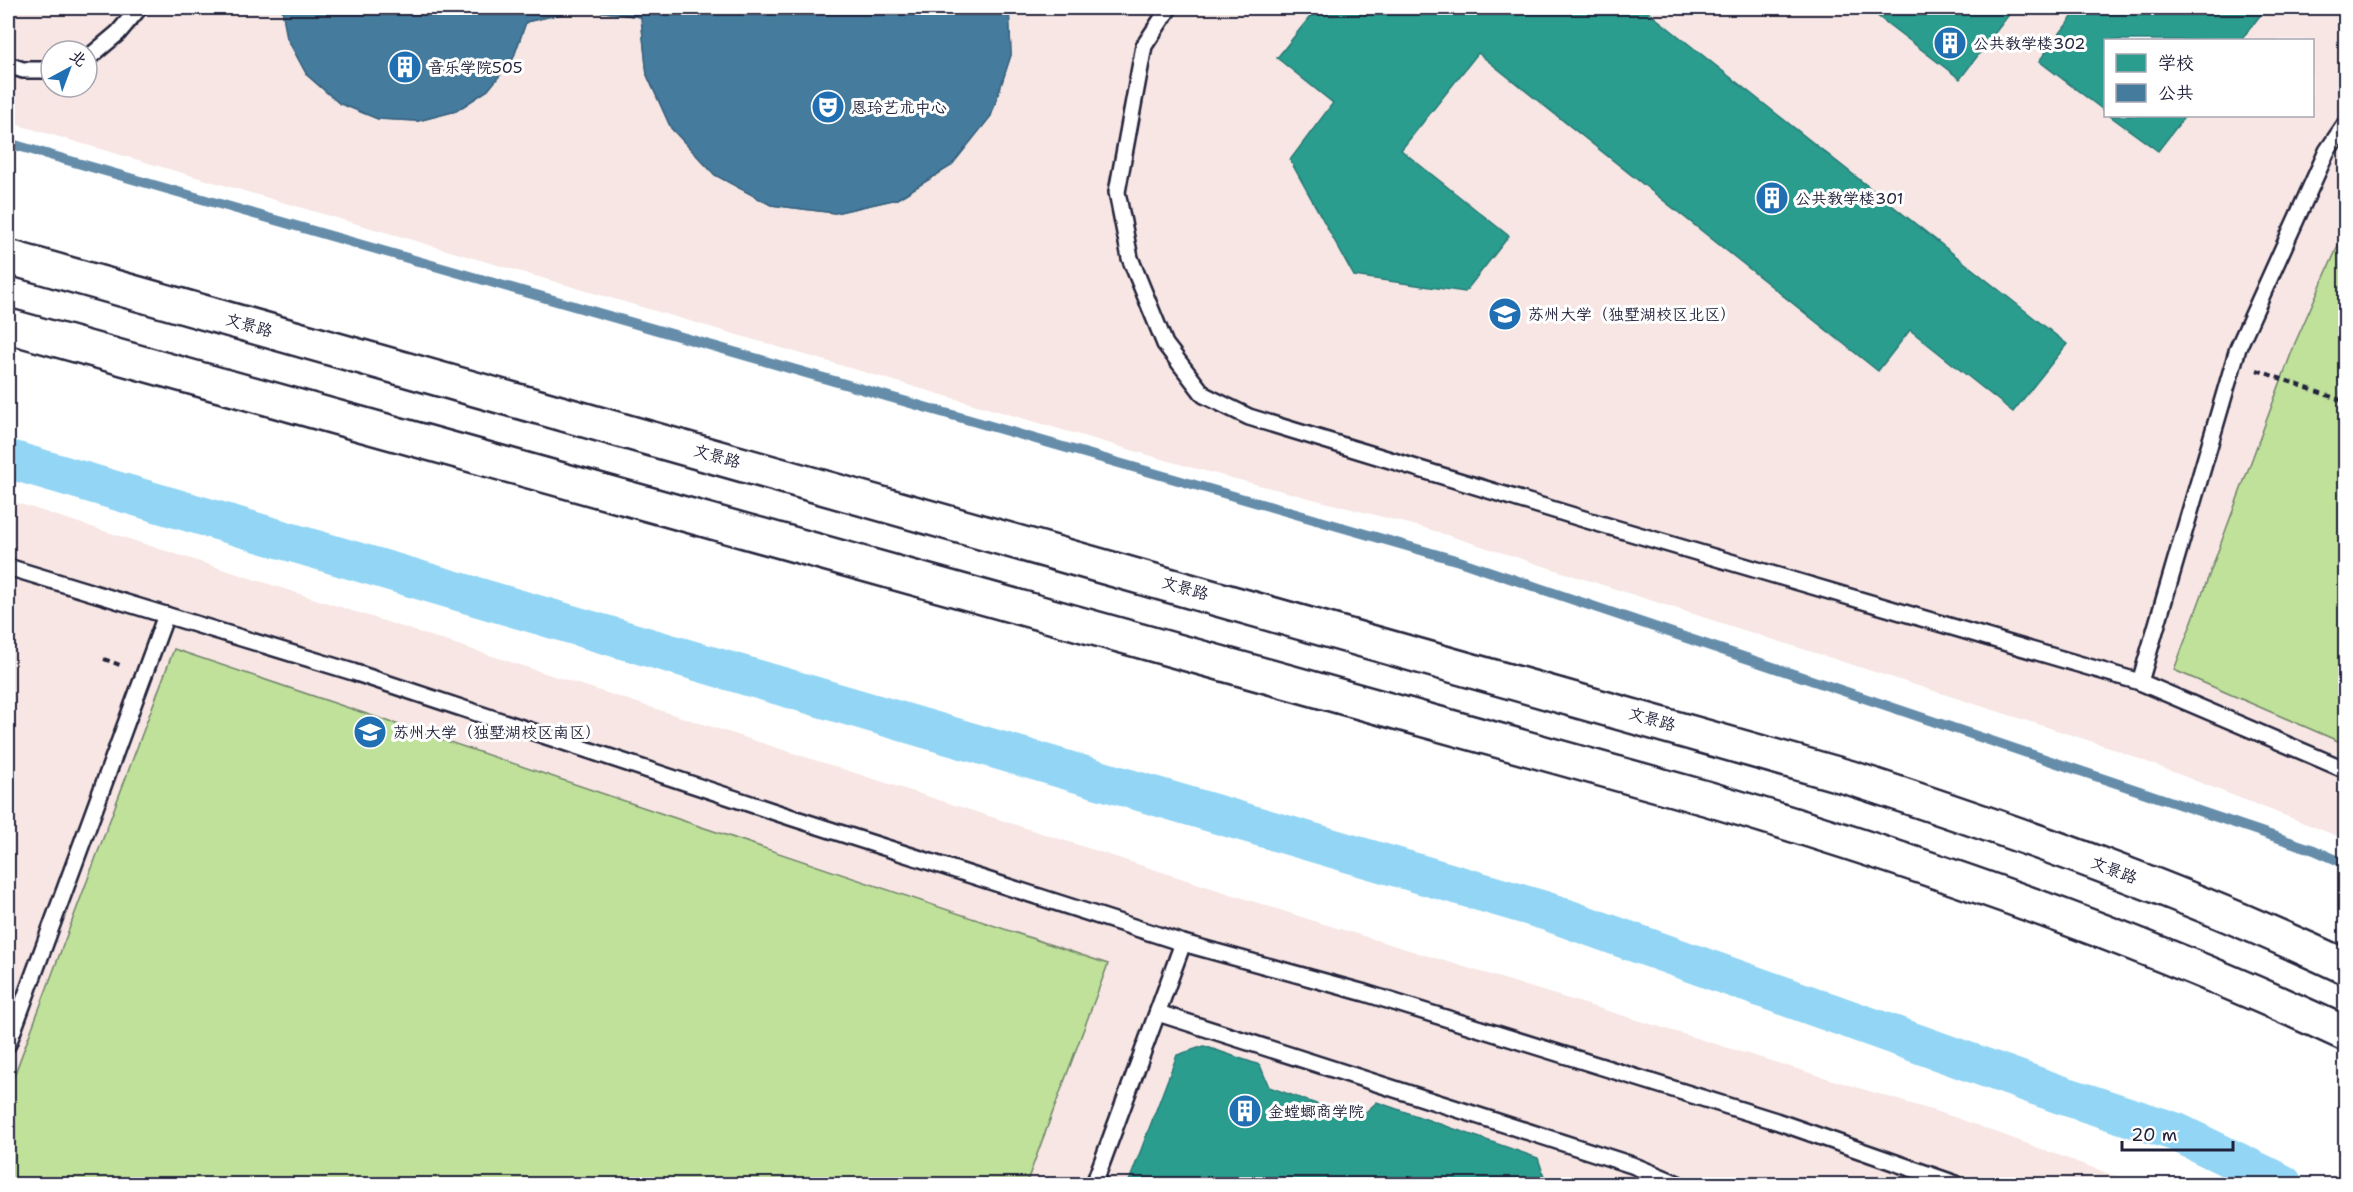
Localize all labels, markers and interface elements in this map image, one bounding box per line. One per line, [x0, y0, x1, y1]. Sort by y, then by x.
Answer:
building icon: 公共教学楼302 [1932, 25, 1968, 61]
place label: 公共教学楼302 [1973, 33, 2085, 54]
north arrow [39, 39, 99, 99]
legend [2104, 39, 2314, 117]
text: 北 [66, 45, 91, 71]
building icon: 音乐学院505 [387, 49, 423, 85]
text: 学校 [2158, 51, 2194, 75]
place label: 音乐学院505 [428, 57, 522, 78]
text: 公共 [2158, 81, 2194, 105]
theatre icon: 恩玲艺术中心 [810, 89, 846, 125]
place label: 恩玲艺术中心 [851, 97, 947, 118]
building icon: 公共教学楼301 [1754, 180, 1790, 216]
place label: 公共教学楼301 [1795, 188, 1903, 209]
school or university icon: 苏州大学（独墅湖校区北区） [1487, 296, 1523, 332]
place label: 苏州大学（独墅湖校区北区） [1528, 304, 1736, 325]
street label: 文景路 [223, 308, 275, 342]
street label: 文景路 [691, 439, 743, 473]
street label: 文景路 [1159, 571, 1211, 605]
street label: 文景路 [1626, 702, 1678, 736]
school or university icon: 苏州大学（独墅湖校区南区） [352, 714, 388, 750]
place label: 苏州大学（独墅湖校区南区） [393, 722, 601, 743]
street label: 文景路 [2088, 852, 2140, 888]
building icon: 金螳螂商学院 [1227, 1093, 1263, 1129]
place label: 金螳螂商学院 [1268, 1101, 1364, 1122]
scale bar [2122, 1114, 2233, 1152]
text: 20 m [2131, 1123, 2177, 1147]

